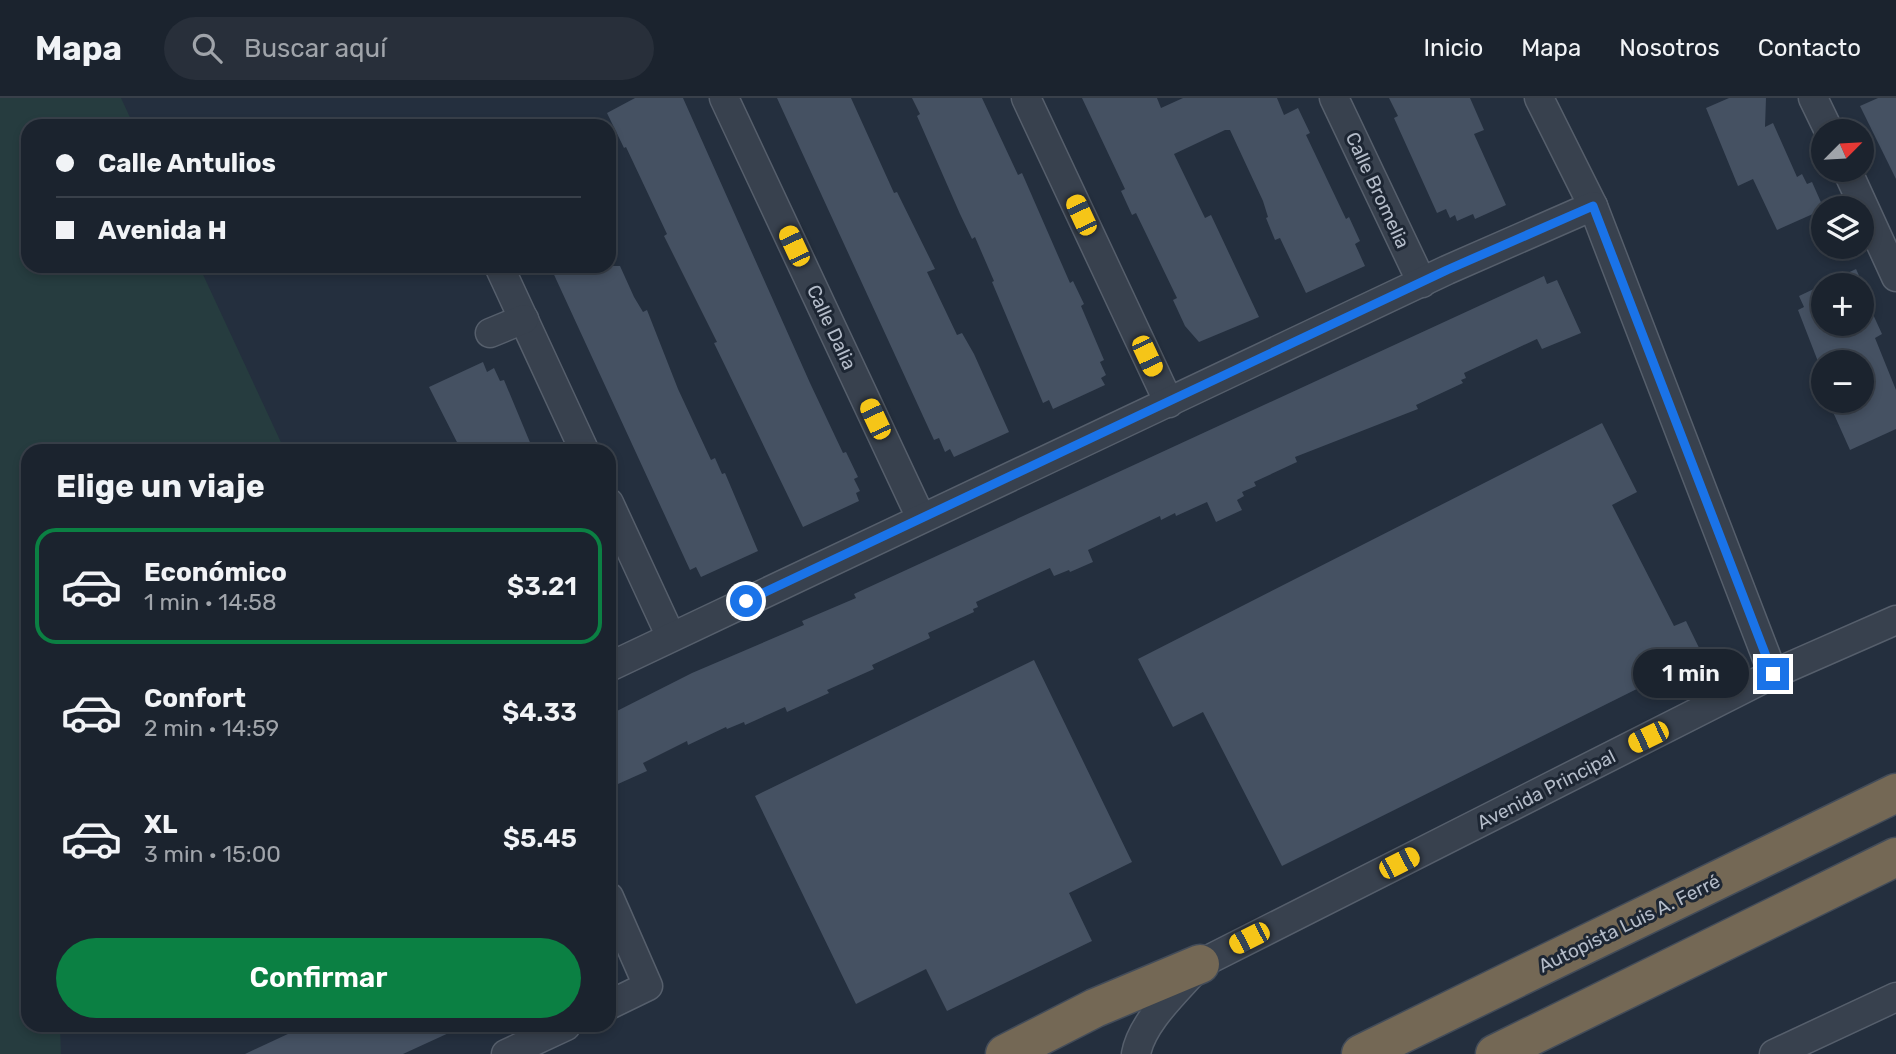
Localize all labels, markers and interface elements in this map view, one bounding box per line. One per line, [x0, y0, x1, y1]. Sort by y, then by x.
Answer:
search box [164, 17, 654, 80]
text: Mapa [35, 29, 122, 68]
icon: search [188, 29, 226, 67]
text: Buscar aquí [244, 33, 387, 64]
text: Inicio [1424, 34, 1483, 62]
text: Mapa [1521, 34, 1581, 62]
text: Nosotros [1619, 34, 1720, 62]
text: Contacto [1758, 34, 1861, 62]
north arrow [1811, 119, 1874, 182]
map controls [1811, 119, 1874, 413]
street label: Calle Bromelia [1341, 128, 1414, 252]
text: Calle Antulios [98, 148, 276, 179]
car [1063, 192, 1100, 238]
button: layers [1811, 196, 1874, 259]
text: Avenida H [98, 215, 227, 246]
car [776, 223, 813, 269]
button: + [1811, 273, 1874, 336]
street label: Calle Dalia [802, 281, 861, 373]
car [1129, 333, 1166, 379]
button: − [1811, 350, 1874, 413]
car [857, 396, 894, 442]
text: Elige un viaje [56, 467, 265, 505]
icon: car [60, 555, 123, 618]
text: Económico [144, 557, 287, 588]
text: $3.21 [507, 571, 577, 602]
route start [730, 585, 762, 617]
text: 1 min · 14:58 [144, 588, 277, 616]
callout: 1 min [1633, 650, 1748, 698]
route end [1757, 658, 1789, 690]
text: 1 min [1662, 659, 1720, 687]
icon: car [60, 681, 123, 744]
text: Confort [144, 683, 246, 714]
text: $4.33 [502, 697, 577, 728]
text: 2 min · 14:59 [144, 714, 279, 742]
car [1625, 718, 1672, 756]
street label: Avenida Principal [1473, 745, 1619, 834]
icon: car [60, 807, 123, 870]
text: XL [144, 809, 177, 840]
text: $5.45 [503, 823, 577, 854]
text: 3 min · 15:00 [144, 840, 281, 868]
car [1376, 844, 1423, 882]
street label: Autopista Luis A. Ferré [1535, 869, 1724, 977]
car [1226, 919, 1273, 957]
button: Confirmar [56, 938, 581, 1018]

